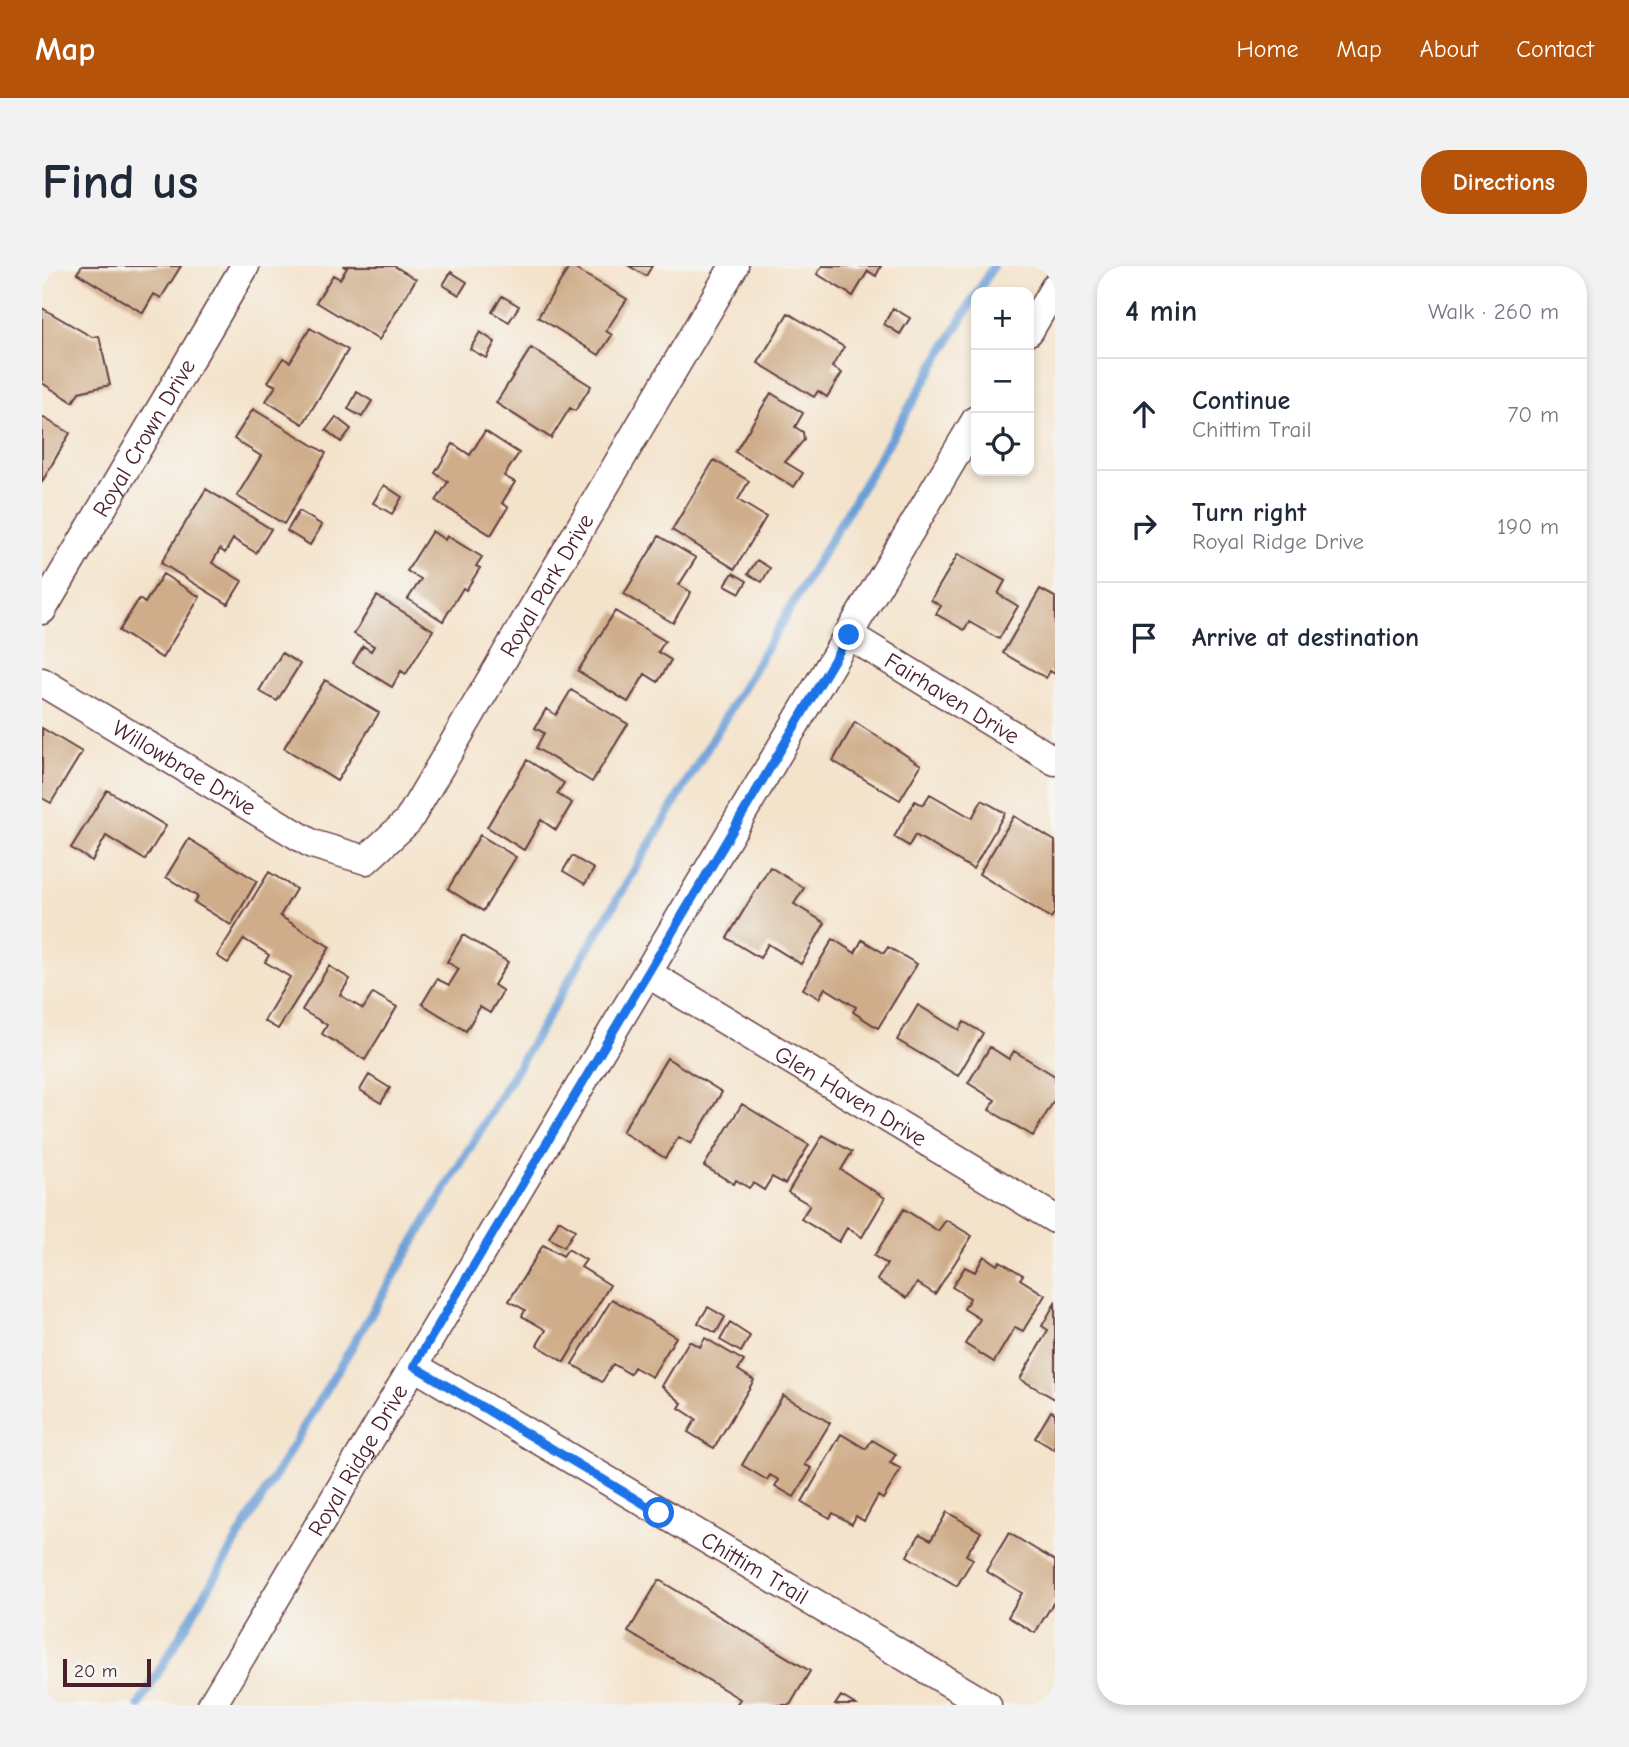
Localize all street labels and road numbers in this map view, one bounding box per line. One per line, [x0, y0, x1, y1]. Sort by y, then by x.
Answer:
street label: Royal Crown Drive [87, 354, 201, 522]
street label: Royal Park Drive [494, 509, 599, 662]
street label: Fairhaven Drive [880, 647, 1024, 750]
street label: Willowbrae Drive [107, 714, 261, 821]
street label: Glen Haven Drive [770, 1040, 931, 1152]
street label: Royal Ridge Drive [302, 1379, 414, 1541]
street label: Chittim Trail [696, 1526, 813, 1610]

